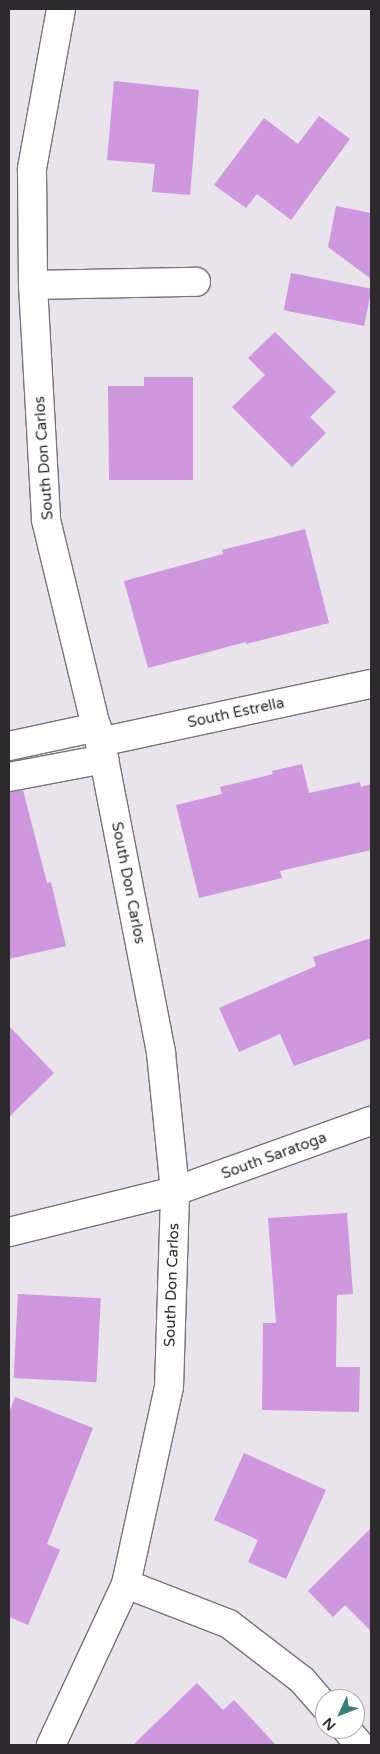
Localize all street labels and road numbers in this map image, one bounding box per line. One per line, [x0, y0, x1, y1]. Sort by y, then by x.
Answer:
street label: South Don Carlos [31, 395, 57, 521]
street label: South Estrella [186, 694, 286, 732]
street label: South Don Carlos [107, 820, 149, 946]
street label: South Saratoga [219, 1129, 329, 1183]
street label: South Don Carlos [161, 1223, 183, 1347]

